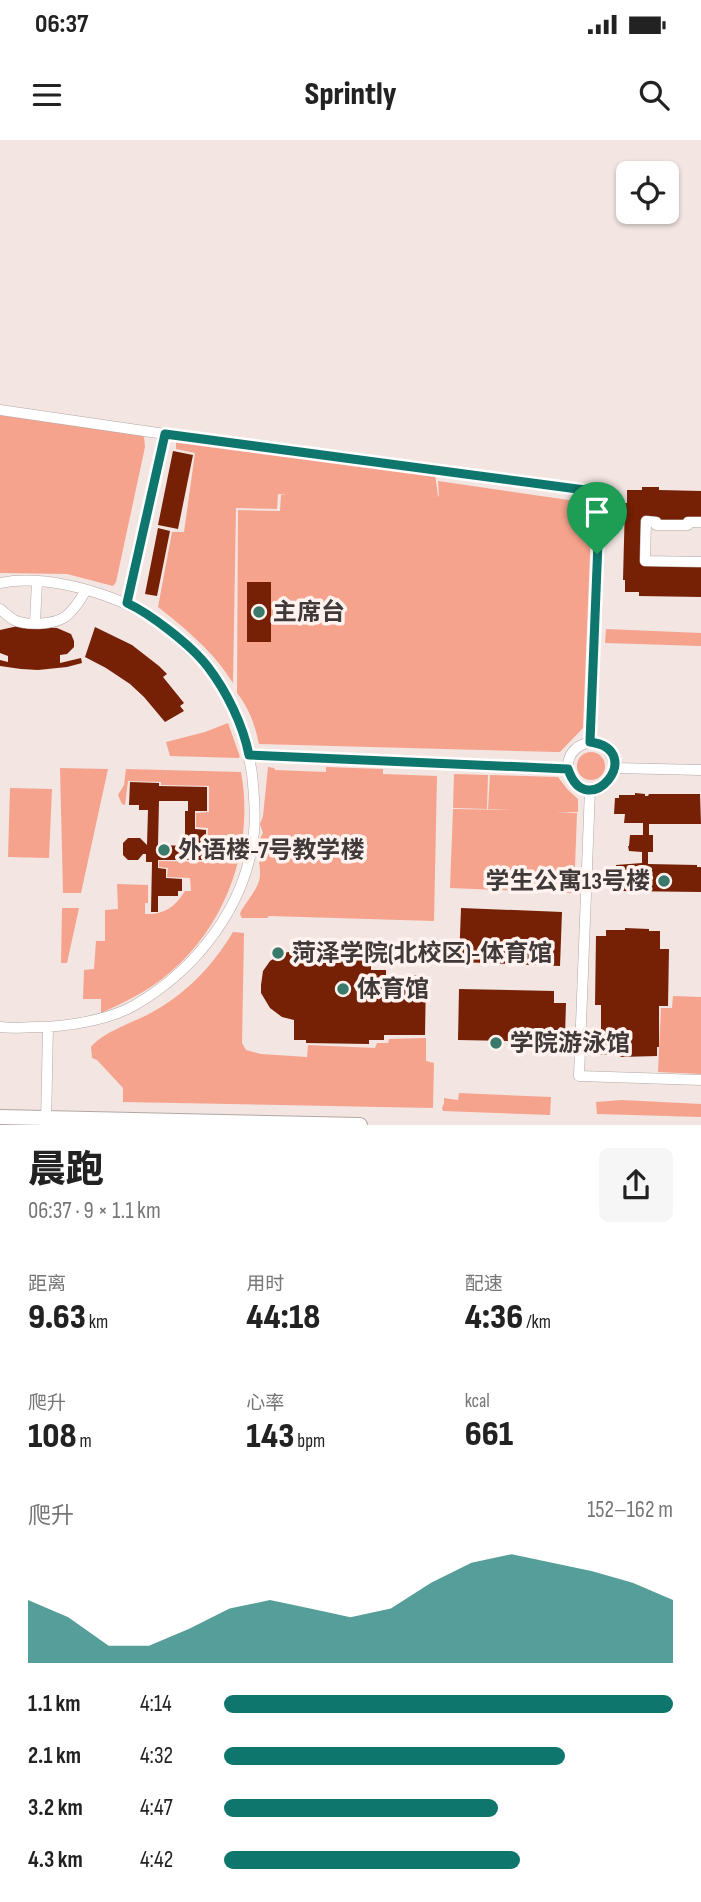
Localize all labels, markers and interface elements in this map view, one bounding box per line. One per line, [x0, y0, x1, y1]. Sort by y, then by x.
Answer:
text: 06:37 [35, 9, 88, 40]
text: Sprintly [304, 75, 397, 114]
icon: menu [28, 76, 66, 114]
icon: search [635, 76, 673, 114]
map controls [616, 161, 679, 224]
button: locate [616, 161, 679, 224]
pin [567, 482, 627, 554]
icon: arrive [578, 493, 616, 531]
place label: 主席台 [273, 598, 345, 627]
marker: 主席台 [251, 604, 267, 620]
place label: 外语楼-7号教学楼 [178, 836, 365, 865]
marker: 外语楼-7号教学楼 [156, 842, 172, 858]
place label: 学生公寓13号楼 [486, 867, 650, 896]
marker: 学生公寓13号楼 [656, 873, 672, 889]
place label: 菏泽学院(北校区)-体育馆 [292, 939, 552, 968]
marker: 菏泽学院(北校区)-体育馆 [270, 945, 286, 961]
place label: 体育馆 [357, 975, 429, 1004]
marker: 体育馆 [335, 981, 351, 997]
place label: 学院游泳馆 [510, 1029, 630, 1058]
marker: 学院游泳馆 [488, 1035, 504, 1051]
text: 晨跑 [28, 1148, 104, 1193]
button: share [599, 1148, 673, 1222]
text: 06:37 · 9 × 1.1 km [28, 1197, 161, 1225]
text: 距离 [28, 1273, 66, 1296]
text: 用时 [246, 1273, 284, 1296]
text: 配速 [465, 1273, 503, 1296]
text: 9.63 [28, 1296, 86, 1339]
text: 44:18 [246, 1296, 320, 1339]
text: 4:36 [465, 1296, 523, 1339]
text: km [86, 1311, 108, 1334]
text: /km [523, 1311, 551, 1334]
text: kcal [465, 1390, 490, 1413]
text: 爬升 [28, 1392, 66, 1415]
text: 心率 [246, 1392, 284, 1415]
text: 661 [465, 1413, 513, 1456]
text: 108 [28, 1415, 77, 1458]
text: 143 [246, 1415, 294, 1458]
text: m [77, 1430, 92, 1453]
text: bpm [294, 1430, 325, 1453]
text: 152–162 m [587, 1496, 673, 1524]
text: 爬升 [28, 1502, 74, 1530]
text: 1.1 km [28, 1690, 81, 1718]
text: 4:14 [140, 1690, 172, 1718]
text: 2.1 km [28, 1742, 81, 1770]
text: 4:32 [140, 1742, 173, 1770]
text: 3.2 km [28, 1794, 83, 1822]
text: 4:47 [140, 1794, 173, 1822]
text: 4.3 km [28, 1846, 83, 1874]
text: 4:42 [140, 1846, 173, 1874]

